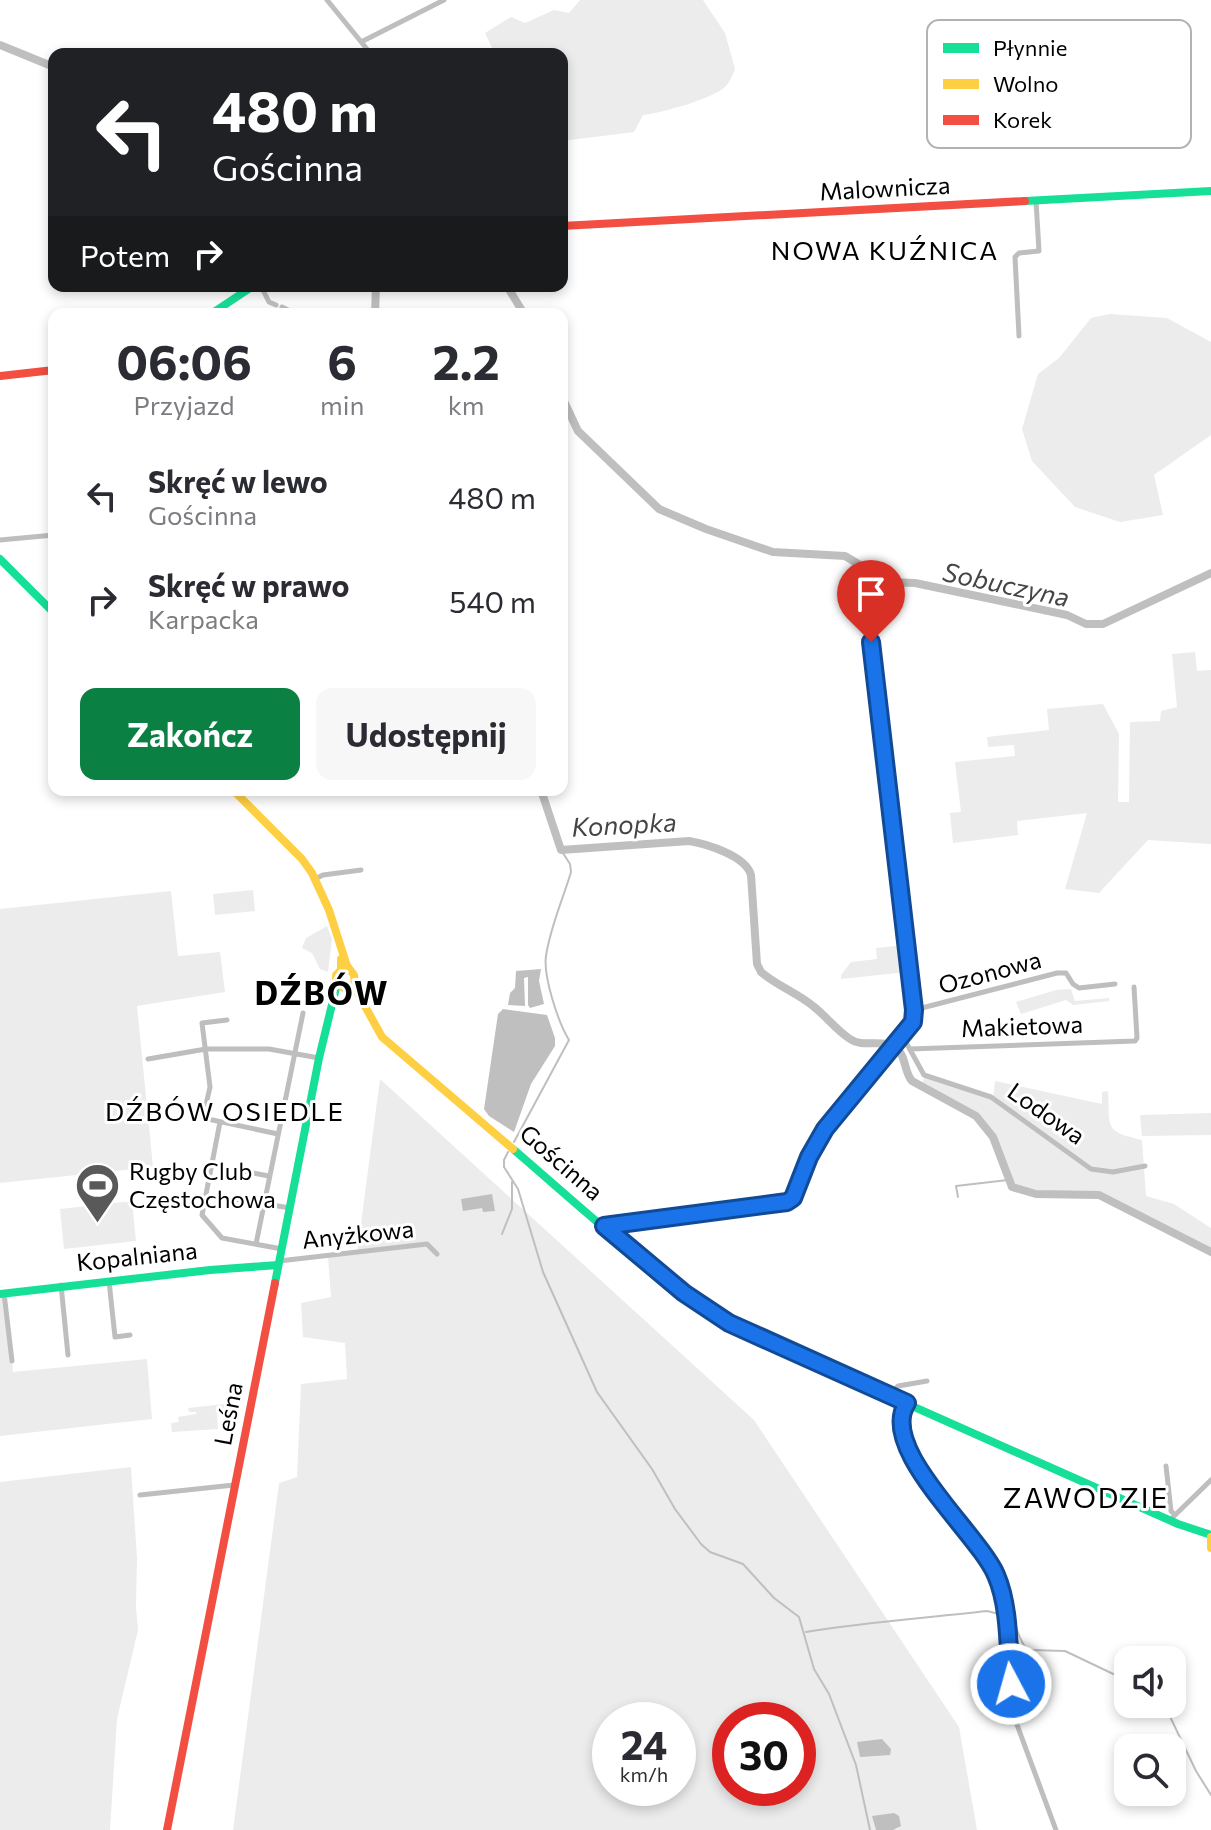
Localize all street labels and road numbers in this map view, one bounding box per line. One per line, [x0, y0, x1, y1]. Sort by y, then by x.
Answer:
street label: Malownicza [819, 170, 951, 205]
street label: Ozonowa [935, 944, 1044, 999]
street label: Makietowa [960, 1009, 1083, 1042]
street label: Lodowa [1003, 1076, 1091, 1150]
street label: Gościnna [514, 1118, 610, 1206]
street label: Anyżkowa [300, 1213, 415, 1254]
street label: Kopalniana [75, 1235, 199, 1276]
street label: Leśna [207, 1380, 248, 1448]

